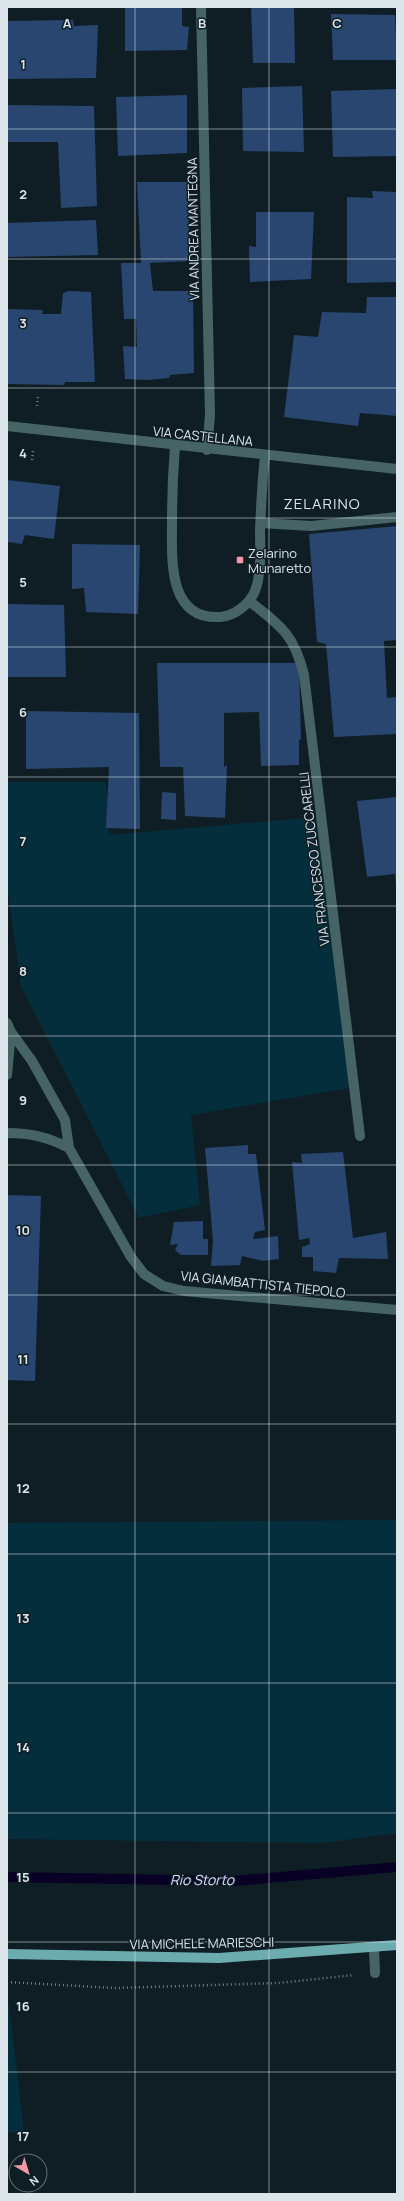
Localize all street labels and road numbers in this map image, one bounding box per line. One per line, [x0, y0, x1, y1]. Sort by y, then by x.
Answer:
street label: VIA ANDREA MANTEGNA [183, 157, 203, 301]
street label: VIA CASTELLANA [152, 422, 254, 450]
street label: VIA FRANCESCO ZUCCARELLI [294, 771, 334, 947]
street label: VIA GIAMBATTISTA TIEPOLO [180, 1266, 347, 1302]
street label: VIA MICHELE MARIESCHI [130, 1933, 274, 1953]

